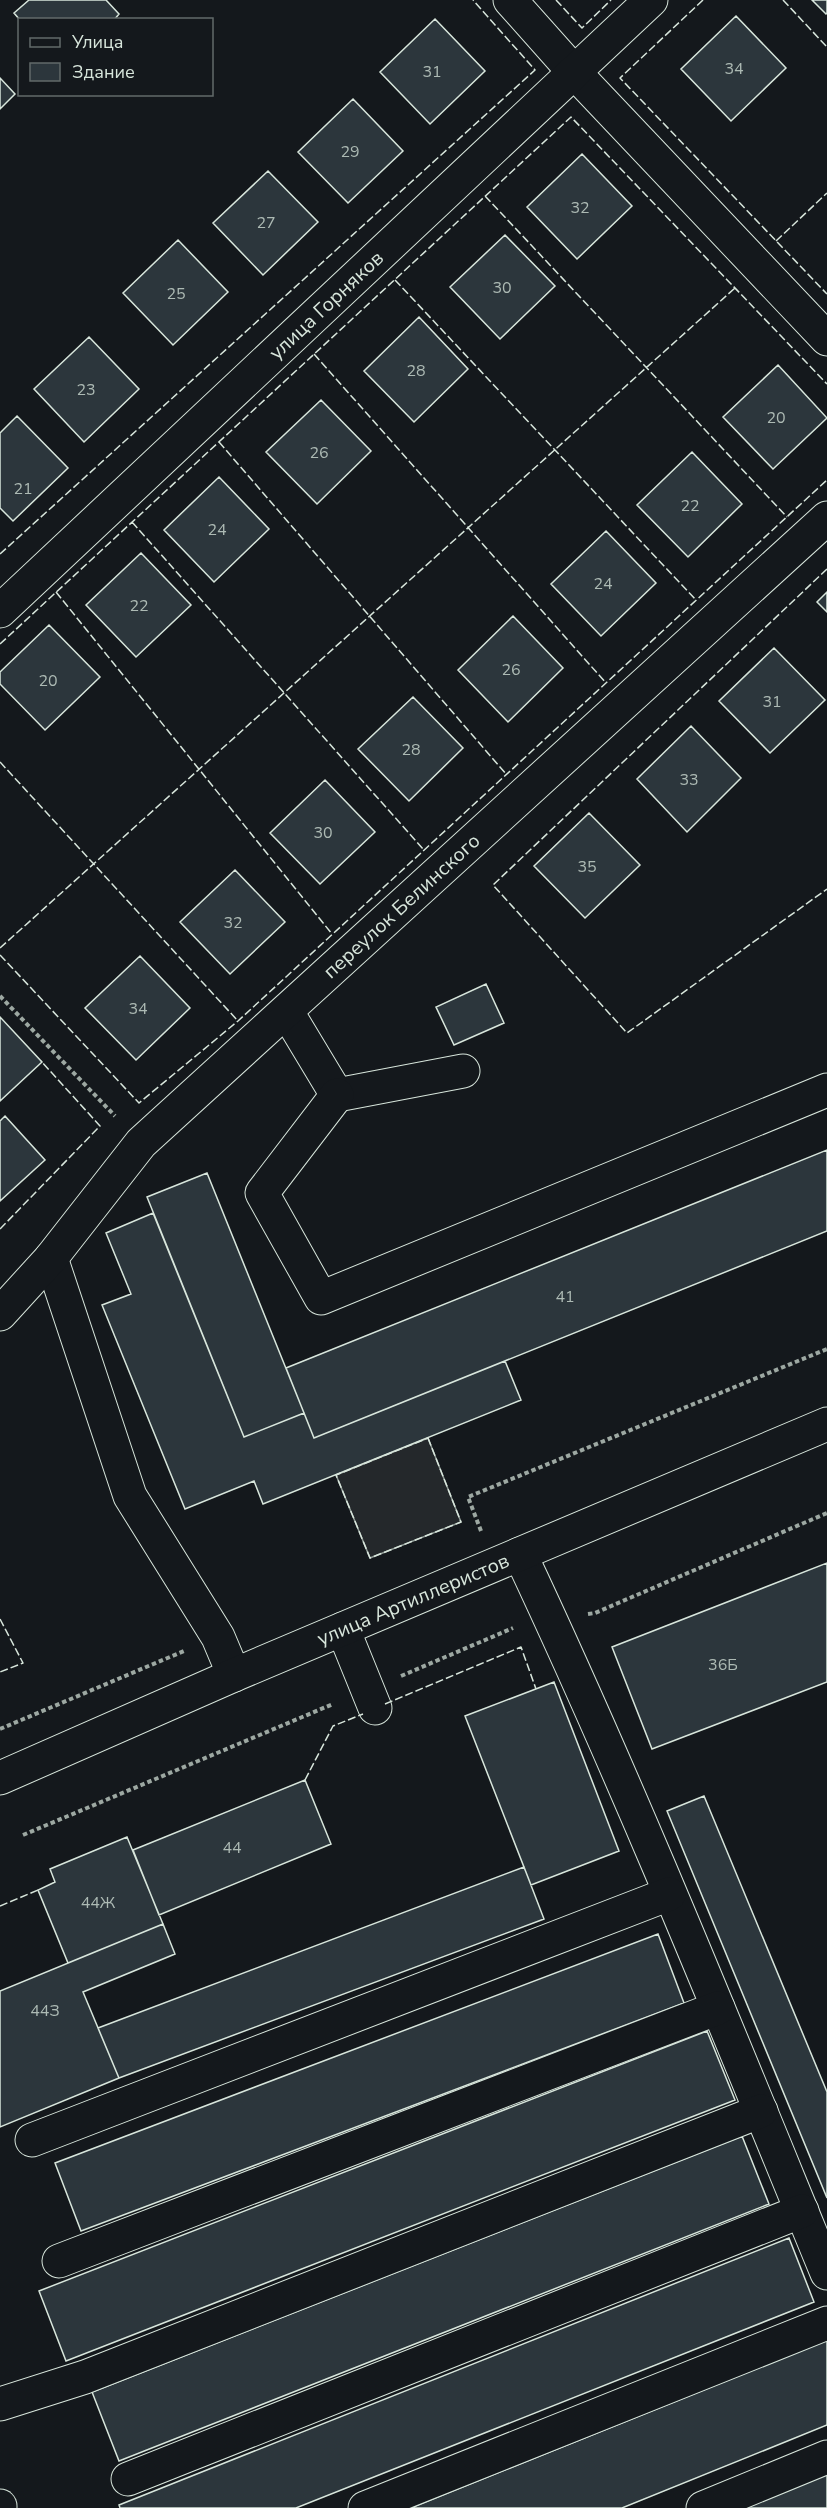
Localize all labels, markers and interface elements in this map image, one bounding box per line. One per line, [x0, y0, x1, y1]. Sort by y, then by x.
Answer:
legend [18, 18, 213, 96]
text: Улица [71, 30, 123, 54]
house number: 34 [724, 58, 744, 80]
text: Здание [72, 60, 135, 84]
house number: 31 [422, 61, 442, 83]
house number: 29 [340, 141, 360, 163]
house number: 32 [570, 197, 590, 219]
house number: 27 [256, 212, 276, 234]
street label: улица Горняков [263, 245, 389, 366]
house number: 30 [492, 277, 512, 299]
house number: 25 [166, 283, 186, 305]
house number: 28 [406, 360, 426, 382]
house number: 23 [76, 379, 96, 401]
house number: 20 [766, 407, 786, 429]
house number: 26 [309, 442, 329, 464]
house number: 21 [13, 478, 33, 500]
house number: 22 [680, 495, 700, 517]
house number: 24 [207, 519, 227, 541]
house number: 24 [593, 573, 613, 595]
house number: 22 [129, 595, 149, 617]
house number: 26 [501, 659, 521, 681]
house number: 20 [38, 670, 58, 692]
house number: 31 [762, 691, 782, 713]
house number: 28 [401, 739, 421, 761]
house number: 33 [679, 769, 699, 791]
house number: 30 [313, 822, 333, 844]
street label: переулок Белинского [317, 828, 486, 985]
house number: 35 [577, 856, 597, 878]
house number: 32 [223, 912, 243, 934]
house number: 34 [128, 998, 148, 1020]
house number: 41 [555, 1286, 575, 1308]
street label: улица Артиллеристов [313, 1547, 513, 1652]
house number: 36Б [708, 1654, 738, 1676]
house number: 44 [222, 1837, 242, 1859]
house number: 44Ж [81, 1892, 116, 1914]
house number: 44З [30, 2000, 60, 2022]

